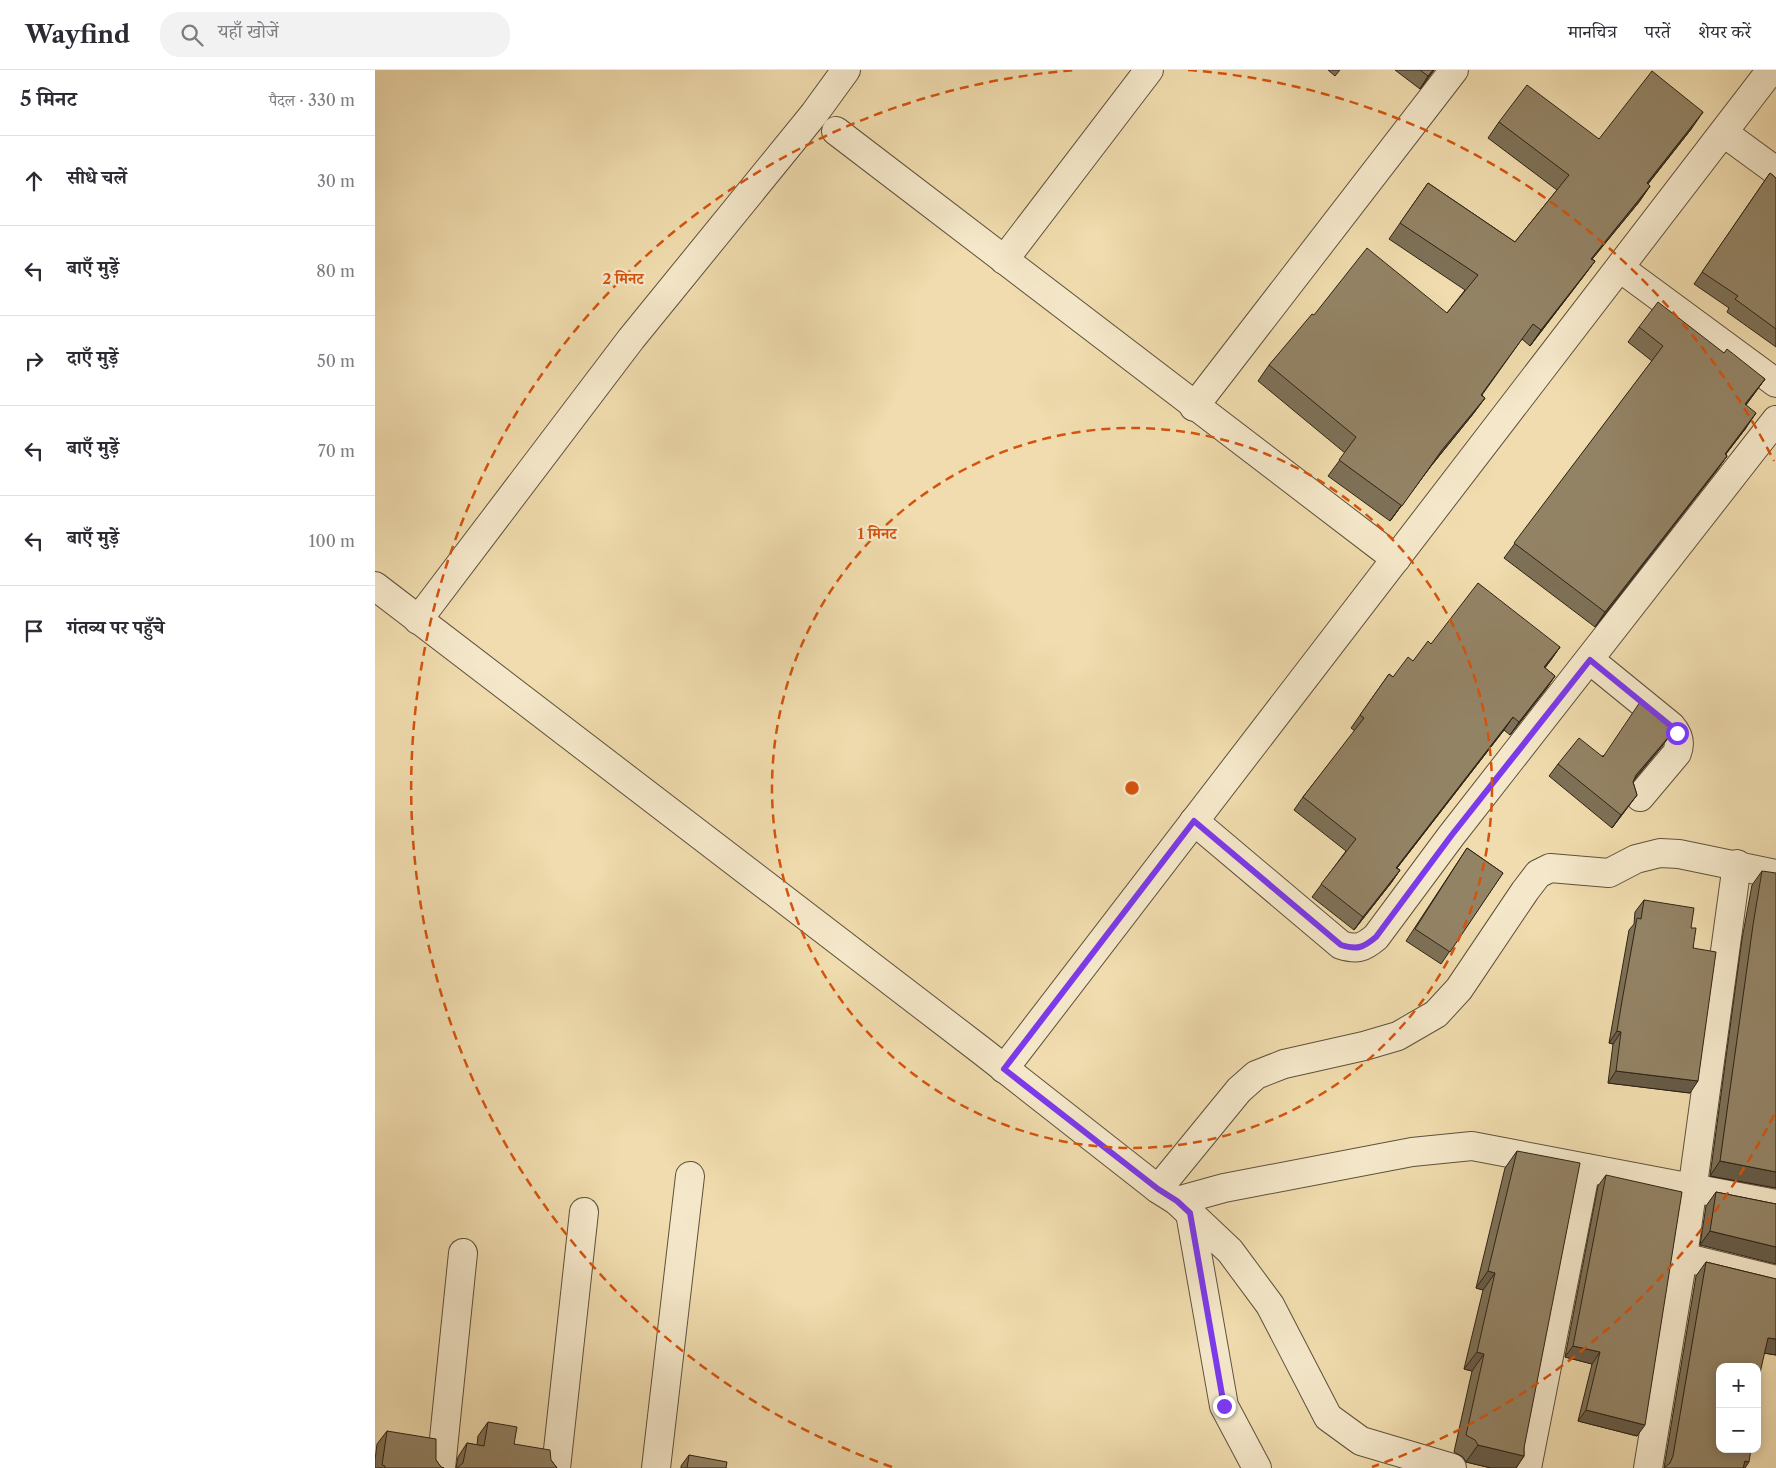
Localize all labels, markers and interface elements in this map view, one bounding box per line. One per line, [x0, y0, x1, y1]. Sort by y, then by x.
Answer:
search box [160, 12, 510, 57]
text: Wayfind [25, 20, 130, 49]
text: यहाँ खोजें [218, 20, 279, 43]
icon: search [178, 21, 206, 49]
text: मानचित्र [1568, 21, 1617, 43]
text: परतें [1645, 21, 1671, 43]
text: शेयर करें [1699, 21, 1751, 43]
text: 5 मिनट [20, 86, 77, 111]
text: पैदल · 330 m [269, 90, 355, 110]
text: सीधे चलें [67, 166, 127, 189]
icon: ahead [20, 167, 48, 195]
text: 30 m [317, 171, 355, 191]
text: बाएँ मुड़ें [67, 256, 119, 279]
icon: left [20, 257, 48, 285]
text: 80 m [316, 261, 355, 281]
text: 2 मिनट [602, 269, 645, 288]
text: दाएँ मुड़ें [67, 346, 118, 369]
icon: right [20, 347, 48, 375]
text: 50 m [317, 351, 355, 371]
text: बाएँ मुड़ें [67, 436, 119, 459]
icon: left [20, 437, 48, 465]
text: 70 m [318, 441, 355, 461]
text: 1 मिनट [858, 524, 898, 543]
text: बाएँ मुड़ें [67, 526, 119, 549]
icon: left [20, 527, 48, 555]
text: 100 m [309, 531, 355, 551]
text: गंतव्य पर पहुँचे [67, 616, 164, 639]
icon: arrive [20, 617, 48, 645]
route start [1666, 722, 1689, 745]
centre of rings [1123, 779, 1141, 797]
map controls [1716, 1363, 1761, 1453]
button: + [1716, 1363, 1761, 1408]
route end [1213, 1395, 1236, 1418]
button: − [1716, 1408, 1761, 1453]

